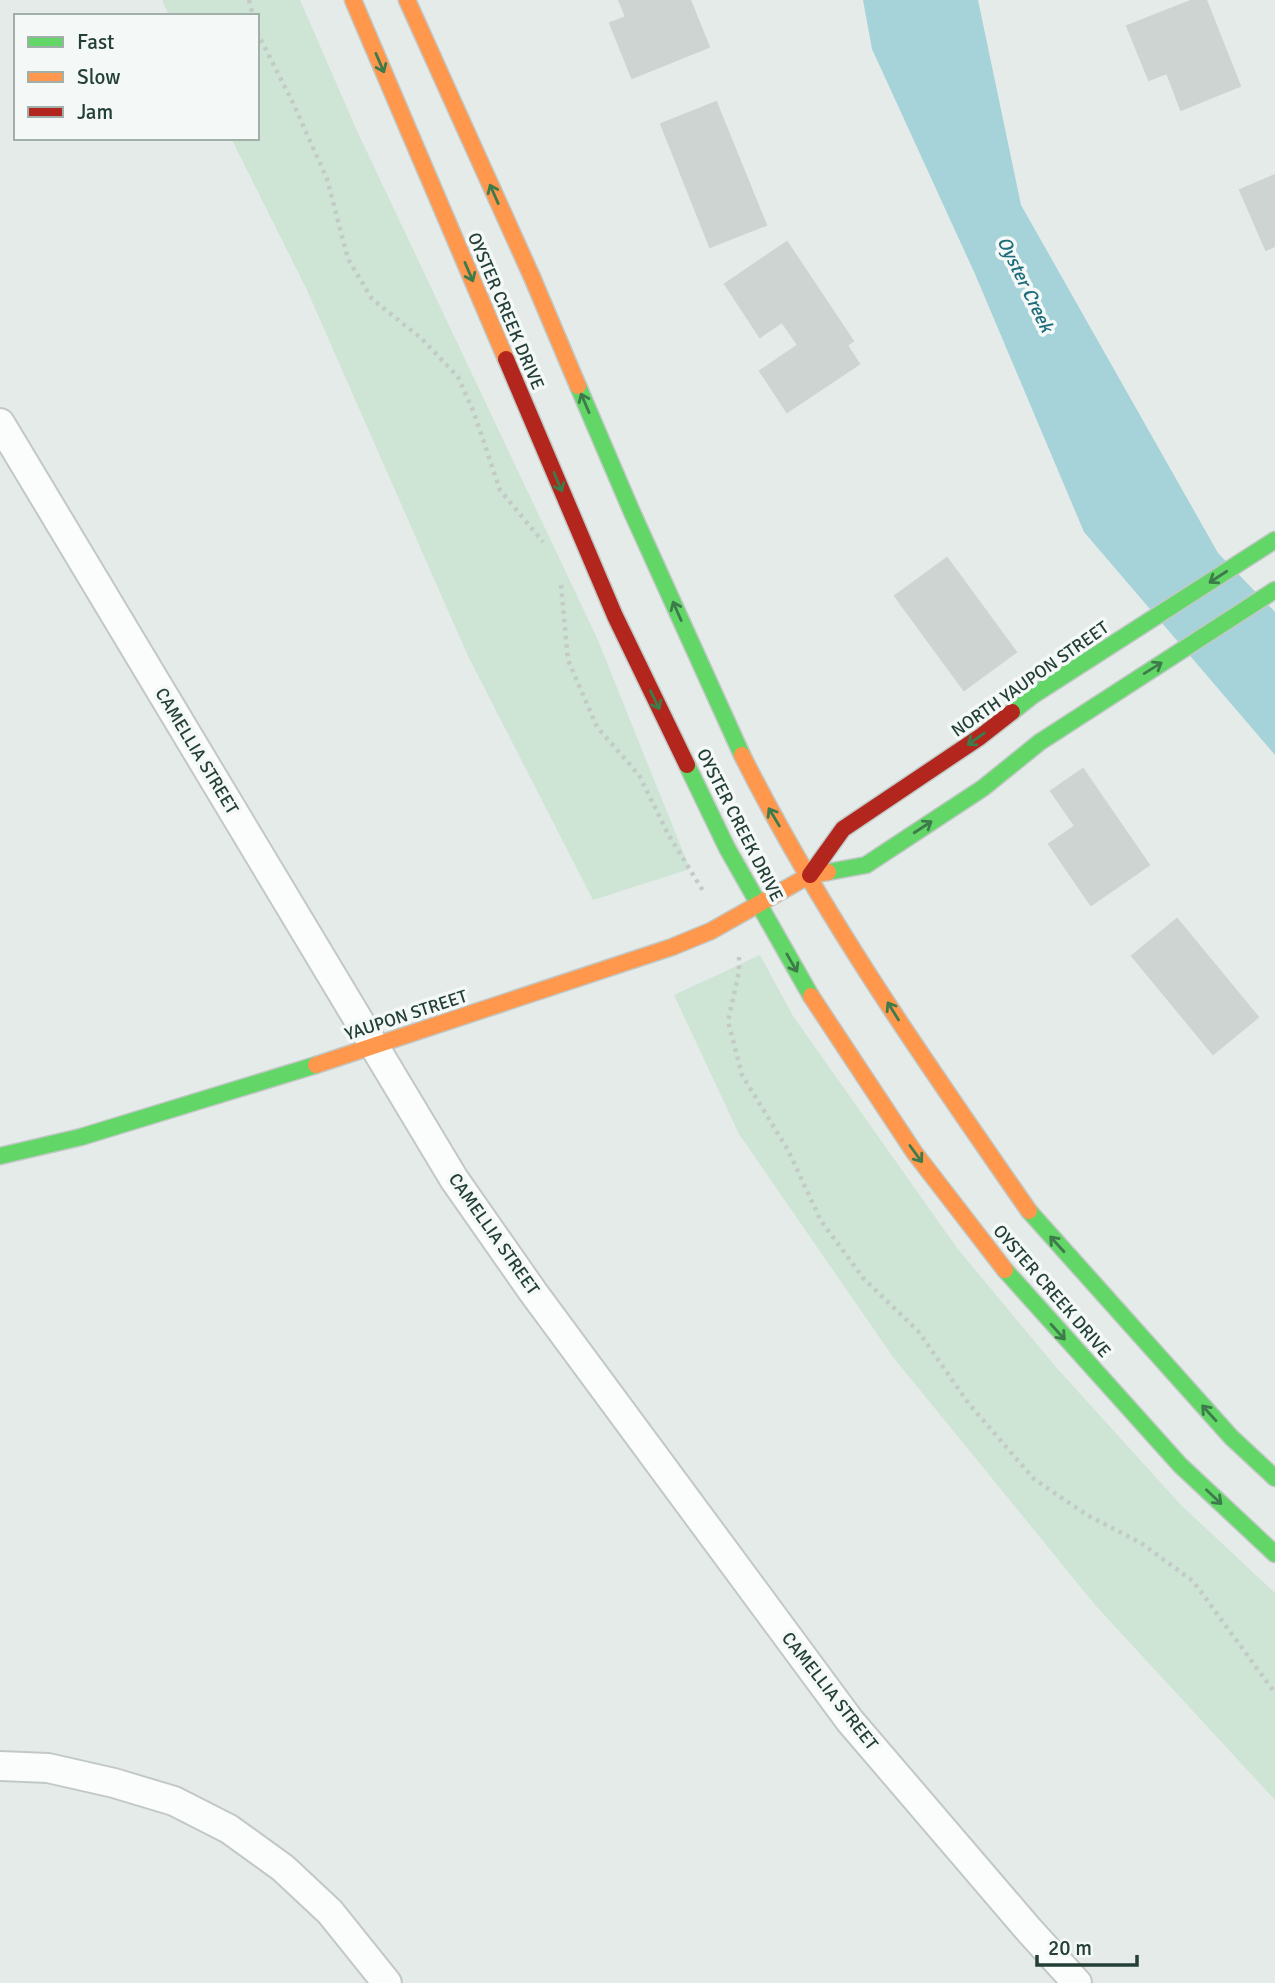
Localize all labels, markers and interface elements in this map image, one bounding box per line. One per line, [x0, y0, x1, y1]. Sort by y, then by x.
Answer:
legend [14, 14, 259, 140]
text: Fast [77, 29, 114, 55]
one-way arrow [374, 52, 387, 73]
text: Slow [77, 64, 121, 90]
text: Jam [77, 99, 113, 125]
one-way arrow [487, 184, 501, 205]
street label: OYSTER CREEK DRIVE [463, 229, 549, 393]
water label: Oyster Creek [992, 233, 1059, 338]
one-way arrow [463, 261, 476, 282]
one-way arrow [578, 392, 591, 414]
one-way arrow [552, 470, 565, 492]
one-way arrow [1208, 570, 1228, 584]
one-way arrow [670, 601, 683, 622]
street label: NORTH YAUPON STREET [947, 616, 1113, 742]
one-way arrow [1142, 660, 1162, 674]
street label: CAMELLIA STREET [151, 684, 244, 818]
one-way arrow [649, 689, 663, 710]
one-way arrow [967, 732, 986, 746]
street label: OYSTER CREEK DRIVE [692, 745, 788, 905]
one-way arrow [767, 807, 781, 827]
one-way arrow [913, 820, 932, 835]
one-way arrow [786, 953, 800, 973]
street label: YAUPON STREET [342, 985, 470, 1045]
one-way arrow [886, 1002, 901, 1021]
one-way arrow [909, 1144, 924, 1163]
street label: CAMELLIA STREET [444, 1169, 544, 1299]
street label: OYSTER CREEK DRIVE [988, 1220, 1116, 1362]
one-way arrow [1049, 1236, 1066, 1253]
one-way arrow [1050, 1323, 1067, 1340]
one-way arrow [1201, 1405, 1218, 1422]
one-way arrow [1205, 1489, 1222, 1506]
street label: CAMELLIA STREET [777, 1628, 883, 1754]
scale bar [1037, 1924, 1137, 1968]
text: 20 m [1048, 1935, 1092, 1961]

